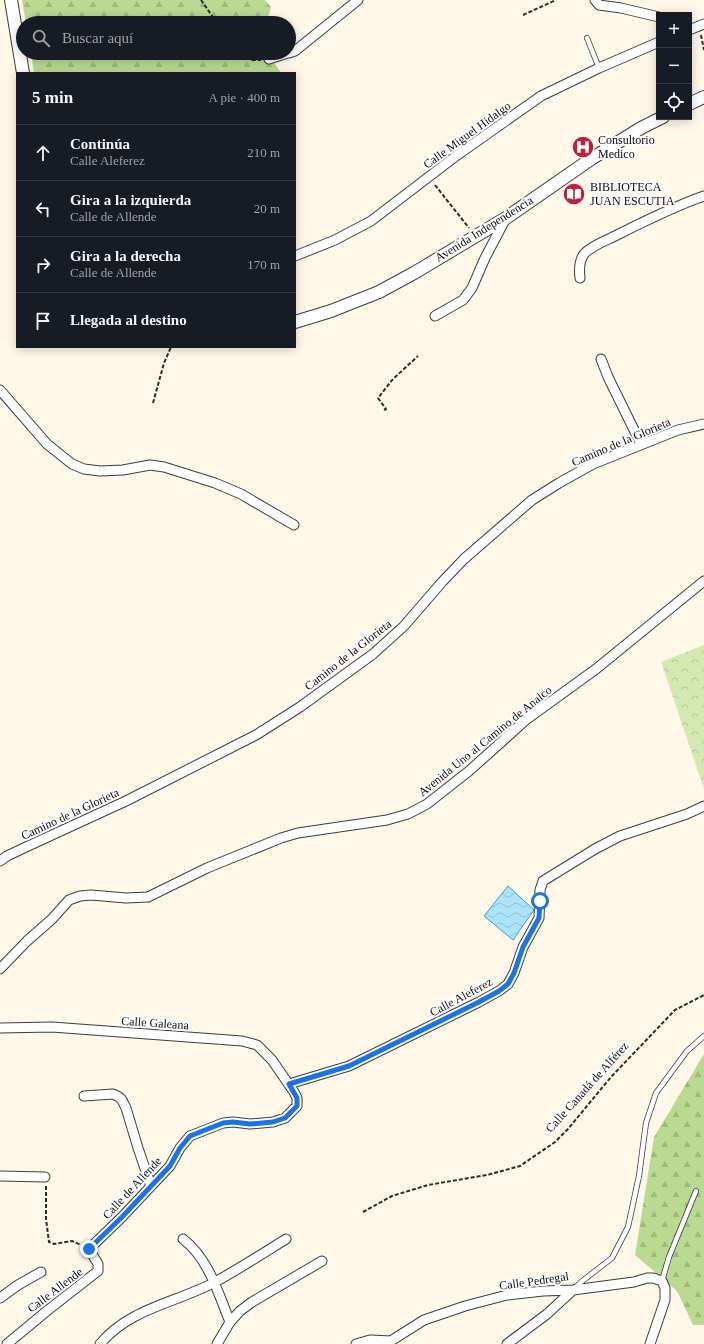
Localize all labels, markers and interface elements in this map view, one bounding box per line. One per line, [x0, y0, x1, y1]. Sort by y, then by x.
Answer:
map controls [656, 12, 692, 120]
button: + [656, 12, 692, 48]
search box [16, 16, 296, 60]
icon: search [30, 27, 52, 49]
text: Buscar aquí [62, 30, 133, 46]
button: − [656, 48, 692, 84]
button: locate [656, 84, 692, 120]
text: 5 min [32, 88, 73, 107]
text: A pie · 400 m [209, 90, 280, 105]
street label: Calle Miguel Hidalgo [421, 99, 513, 171]
place label: Consultorio Medico [598, 133, 655, 161]
hospital icon: Consultorio Medico [570, 134, 596, 160]
text: Continúa [70, 136, 130, 152]
icon: ahead [32, 142, 54, 164]
text: 210 m [247, 145, 280, 160]
text: Calle Aleferez [70, 153, 145, 168]
place label: BIBLIOTECA JUAN ESCUTIA [590, 180, 675, 208]
library icon: BIBLIOTECA JUAN ESCUTIA [561, 181, 587, 207]
text: Gira a la izquierda [70, 192, 191, 208]
street label: Avenida Independencia [432, 193, 536, 265]
icon: left [32, 198, 54, 220]
text: 20 m [254, 201, 280, 216]
text: Calle de Allende [70, 209, 157, 224]
text: Gira a la derecha [70, 248, 181, 264]
icon: right [32, 254, 54, 276]
text: 170 m [247, 257, 280, 272]
text: Calle de Allende [70, 265, 157, 280]
icon: arrive [32, 310, 54, 332]
text: Llegada al destino [70, 312, 187, 328]
street label: Camino de la Glorieta [569, 415, 673, 469]
street label: Camino de la Glorieta [302, 616, 395, 693]
street label: Avenida Uno al Camino de Analco [416, 683, 554, 799]
street label: Camino de la Glorieta [19, 785, 122, 843]
route start [531, 892, 549, 910]
street label: Calle Aleferez [427, 975, 495, 1019]
street label: Calle Galeana [121, 1014, 190, 1032]
street label: Calle Canadá de Alférez [543, 1039, 631, 1135]
street label: Calle de Allende [100, 1154, 164, 1222]
route end [80, 1240, 98, 1258]
street label: Calle Allende [25, 1265, 85, 1315]
street label: Calle Pedregal [498, 1269, 570, 1293]

